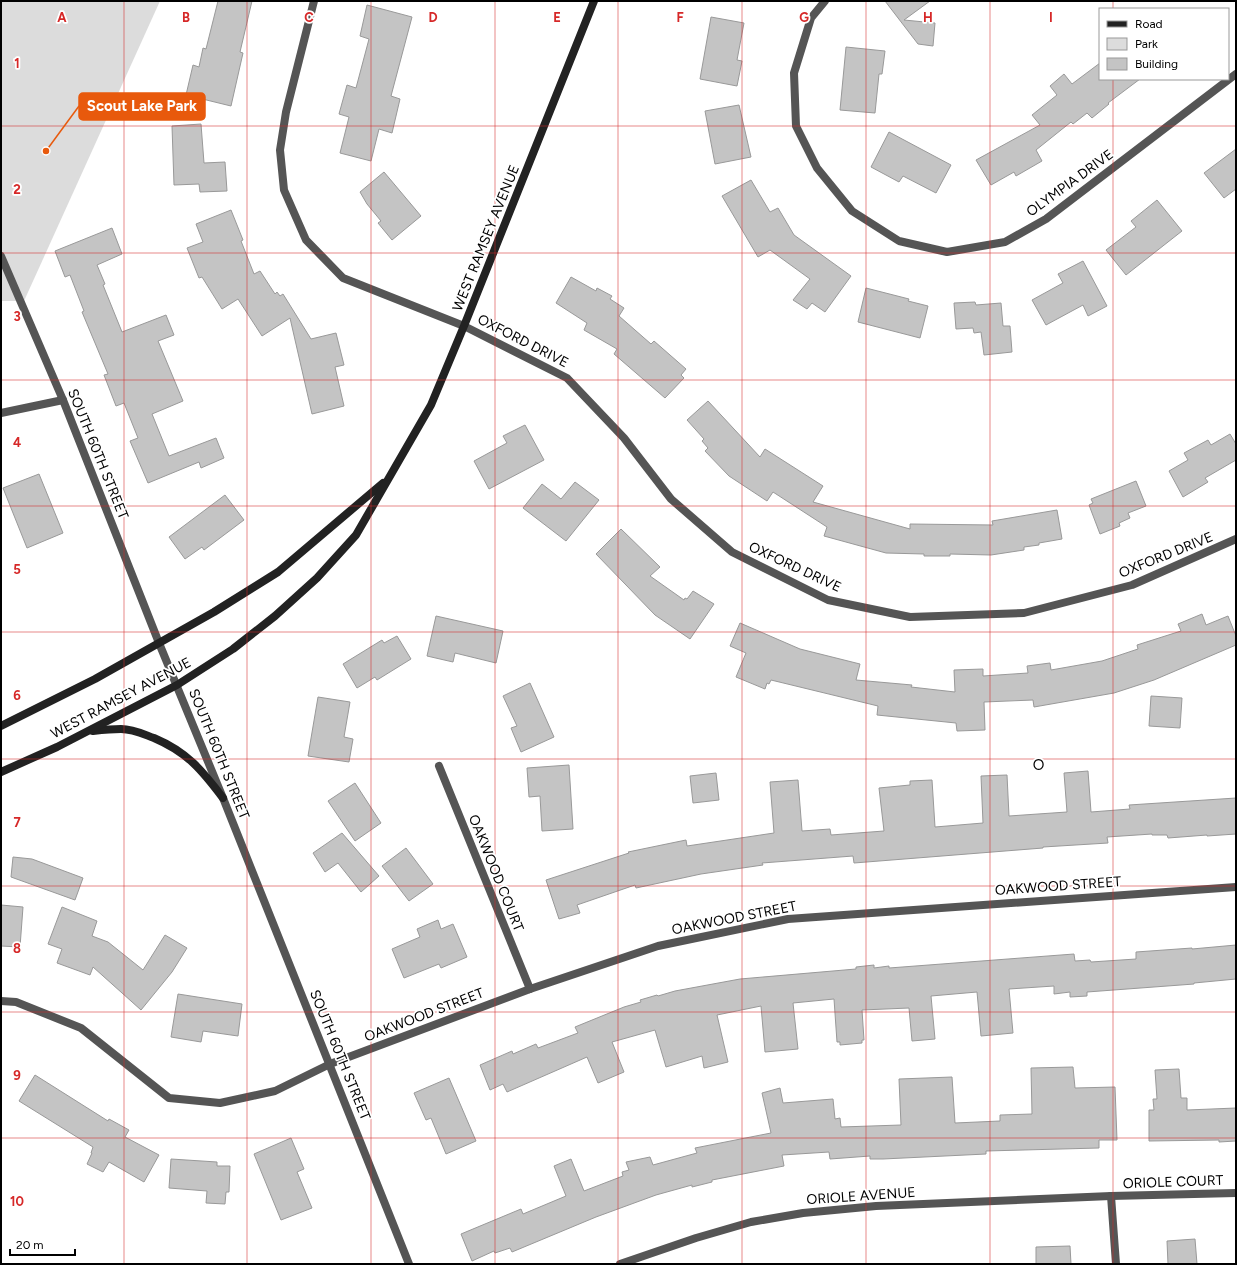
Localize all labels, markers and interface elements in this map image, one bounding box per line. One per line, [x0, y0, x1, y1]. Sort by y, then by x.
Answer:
legend [1099, 8, 1229, 80]
text: A [57, 10, 67, 25]
text: B [182, 10, 190, 25]
text: C [304, 10, 314, 25]
text: D [428, 10, 438, 25]
text: E [553, 10, 561, 25]
text: F [676, 10, 684, 25]
text: G [799, 10, 809, 25]
text: H [923, 10, 933, 25]
text: I [1049, 10, 1053, 25]
text: Road [1135, 17, 1163, 31]
text: Park [1135, 37, 1158, 51]
text: 1 [14, 56, 20, 71]
text: Building [1135, 57, 1178, 71]
callout: Scout Lake Park [79, 93, 205, 120]
text: Scout Lake Park [87, 97, 197, 115]
street label: OLYMPIA DRIVE [1023, 146, 1117, 220]
street label: WEST RAMSEY AVENUE [449, 162, 523, 314]
text: 2 [13, 182, 21, 197]
text: 3 [13, 309, 21, 324]
street label: OXFORD DRIVE [475, 311, 571, 371]
street label: SOUTH 60TH STREET [64, 386, 132, 522]
text: 4 [13, 435, 21, 450]
street label: OXFORD DRIVE [1116, 528, 1216, 582]
street label: OXFORD DRIVE [746, 538, 844, 596]
text: 5 [13, 562, 21, 577]
street label: WEST RAMSEY AVENUE [48, 654, 194, 742]
street label: SOUTH 60TH STREET [185, 686, 253, 822]
text: 6 [13, 688, 21, 703]
district label: O [1033, 756, 1045, 774]
street label: OAKWOOD COURT [465, 812, 527, 934]
text: 7 [13, 815, 21, 830]
street label: OAKWOOD STREET [994, 873, 1122, 899]
street label: OAKWOOD STREET [670, 898, 798, 938]
text: 8 [13, 941, 21, 956]
street label: OAKWOOD STREET [362, 984, 486, 1046]
street label: SOUTH 60TH STREET [306, 987, 374, 1123]
text: 9 [13, 1068, 21, 1083]
street label: ORIOLE COURT [1122, 1172, 1224, 1192]
street label: ORIOLE AVENUE [806, 1184, 916, 1208]
text: 10 [10, 1194, 24, 1209]
scale bar [10, 1231, 75, 1257]
text: 20 m [16, 1238, 44, 1252]

